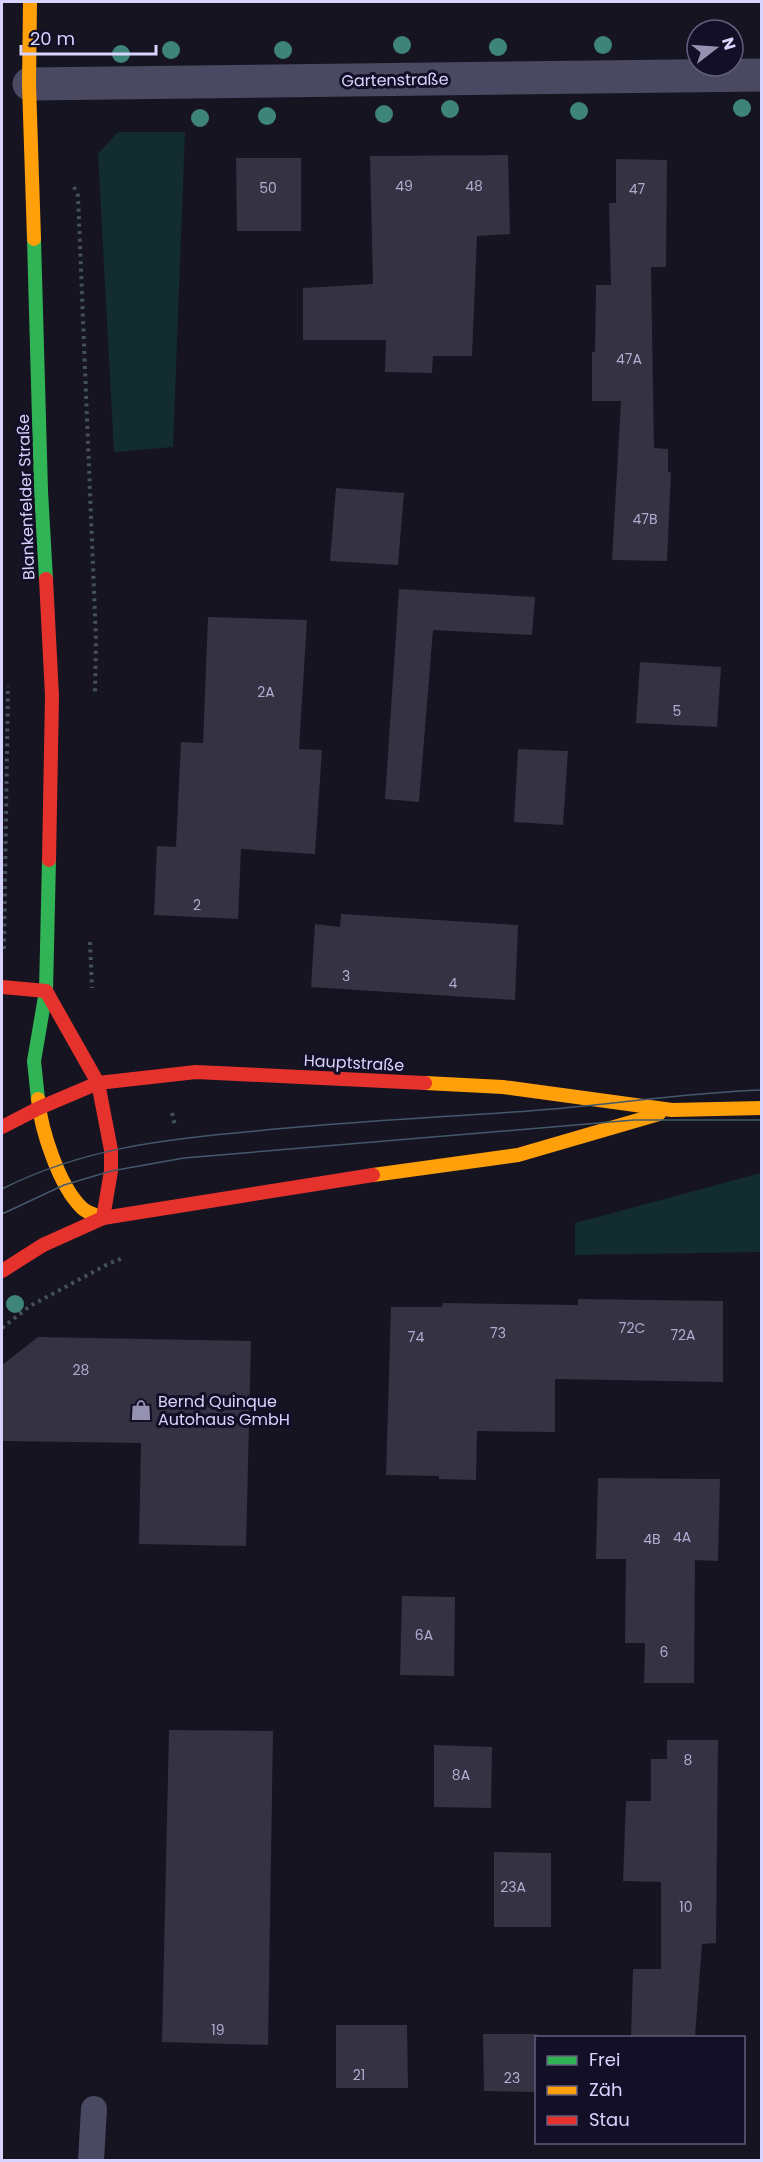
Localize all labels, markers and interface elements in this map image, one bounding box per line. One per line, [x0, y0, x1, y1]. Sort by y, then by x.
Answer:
scale bar [21, 18, 156, 56]
north arrow [685, 18, 745, 78]
text: 20 m [30, 26, 75, 51]
text: N [716, 35, 742, 53]
street label: Gartenstraße [341, 68, 449, 92]
house number: 49 [395, 176, 413, 196]
house number: 48 [465, 176, 483, 196]
house number: 50 [259, 178, 277, 198]
house number: 47 [629, 179, 646, 199]
house number: 47A [616, 349, 642, 369]
street label: Blankenfelder Straße [12, 414, 40, 580]
house number: 47B [632, 509, 658, 529]
house number: 2A [257, 682, 275, 702]
house number: 5 [673, 701, 681, 721]
house number: 2 [193, 895, 201, 915]
house number: 3 [342, 966, 350, 986]
house number: 4 [449, 973, 458, 993]
street label: Hauptstraße [303, 1049, 405, 1077]
house number: 72C [619, 1318, 645, 1338]
house number: 73 [490, 1323, 506, 1343]
house number: 72A [670, 1325, 696, 1345]
house number: 74 [408, 1327, 424, 1347]
house number: 28 [73, 1360, 90, 1380]
place label: Bernd Quinque Autohaus GmbH [158, 1390, 290, 1431]
shop icon: Bernd Quinque Autohaus GmbH [129, 1398, 153, 1422]
house number: 4A [673, 1527, 691, 1547]
house number: 4B [643, 1529, 661, 1549]
house number: 6A [415, 1625, 433, 1645]
house number: 6 [660, 1642, 669, 1662]
house number: 8 [684, 1750, 693, 1770]
house number: 8A [452, 1765, 470, 1785]
house number: 23A [500, 1877, 526, 1897]
house number: 10 [679, 1897, 693, 1917]
house number: 19 [211, 2020, 225, 2040]
legend [535, 2036, 745, 2144]
text: Frei [589, 2047, 620, 2072]
house number: 21 [353, 2065, 365, 2085]
house number: 23 [504, 2068, 520, 2088]
text: Zäh [589, 2077, 622, 2102]
text: Stau [589, 2107, 630, 2132]

